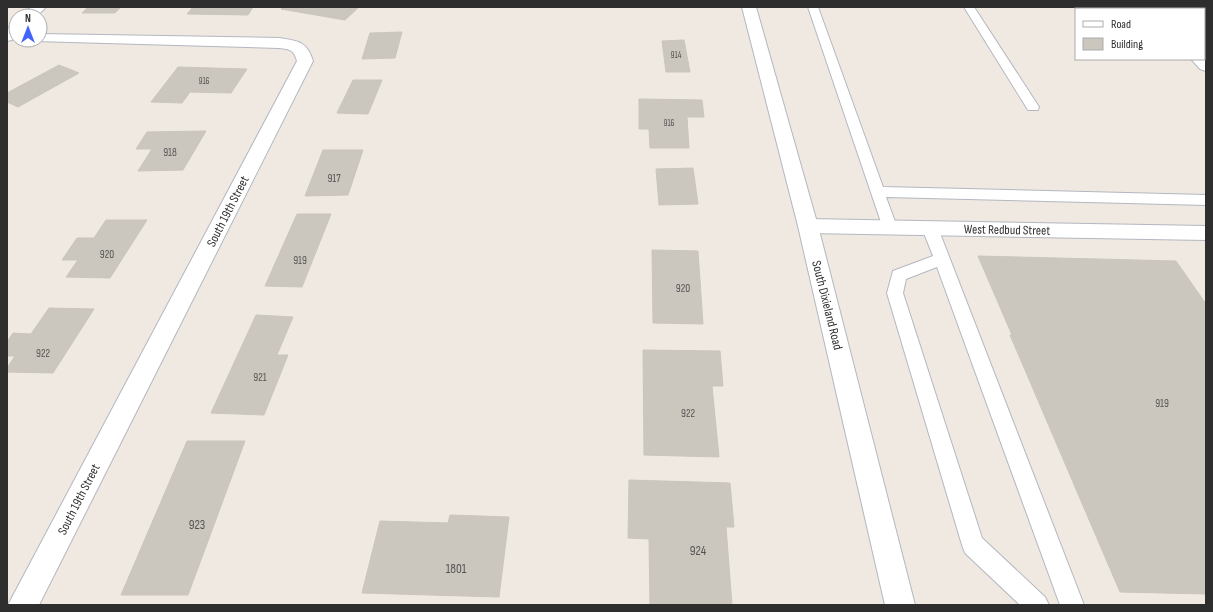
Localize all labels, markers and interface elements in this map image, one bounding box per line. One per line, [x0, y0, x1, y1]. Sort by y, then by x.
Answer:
north arrow [8, 8, 48, 48]
legend [1075, 8, 1205, 60]
text: N [25, 12, 31, 25]
text: Road [1111, 17, 1131, 32]
text: Building [1111, 37, 1143, 52]
house number: 914 [671, 50, 682, 61]
house number: 916 [198, 76, 210, 87]
house number: 916 [663, 118, 675, 129]
house number: 918 [163, 146, 177, 159]
house number: 917 [327, 172, 341, 185]
street label: South 19th Street [203, 173, 253, 250]
street label: West Redbud Street [964, 221, 1050, 239]
house number: 920 [100, 248, 114, 261]
house number: 919 [293, 254, 307, 267]
street label: South Dixieland Road [808, 259, 846, 352]
house number: 920 [676, 282, 690, 295]
house number: 922 [36, 347, 50, 360]
house number: 921 [253, 371, 267, 384]
house number: 919 [1155, 397, 1169, 410]
house number: 922 [681, 407, 695, 420]
street label: South 19th Street [54, 461, 104, 538]
house number: 923 [189, 517, 205, 533]
house number: 924 [690, 543, 707, 559]
house number: 1801 [446, 561, 467, 577]

